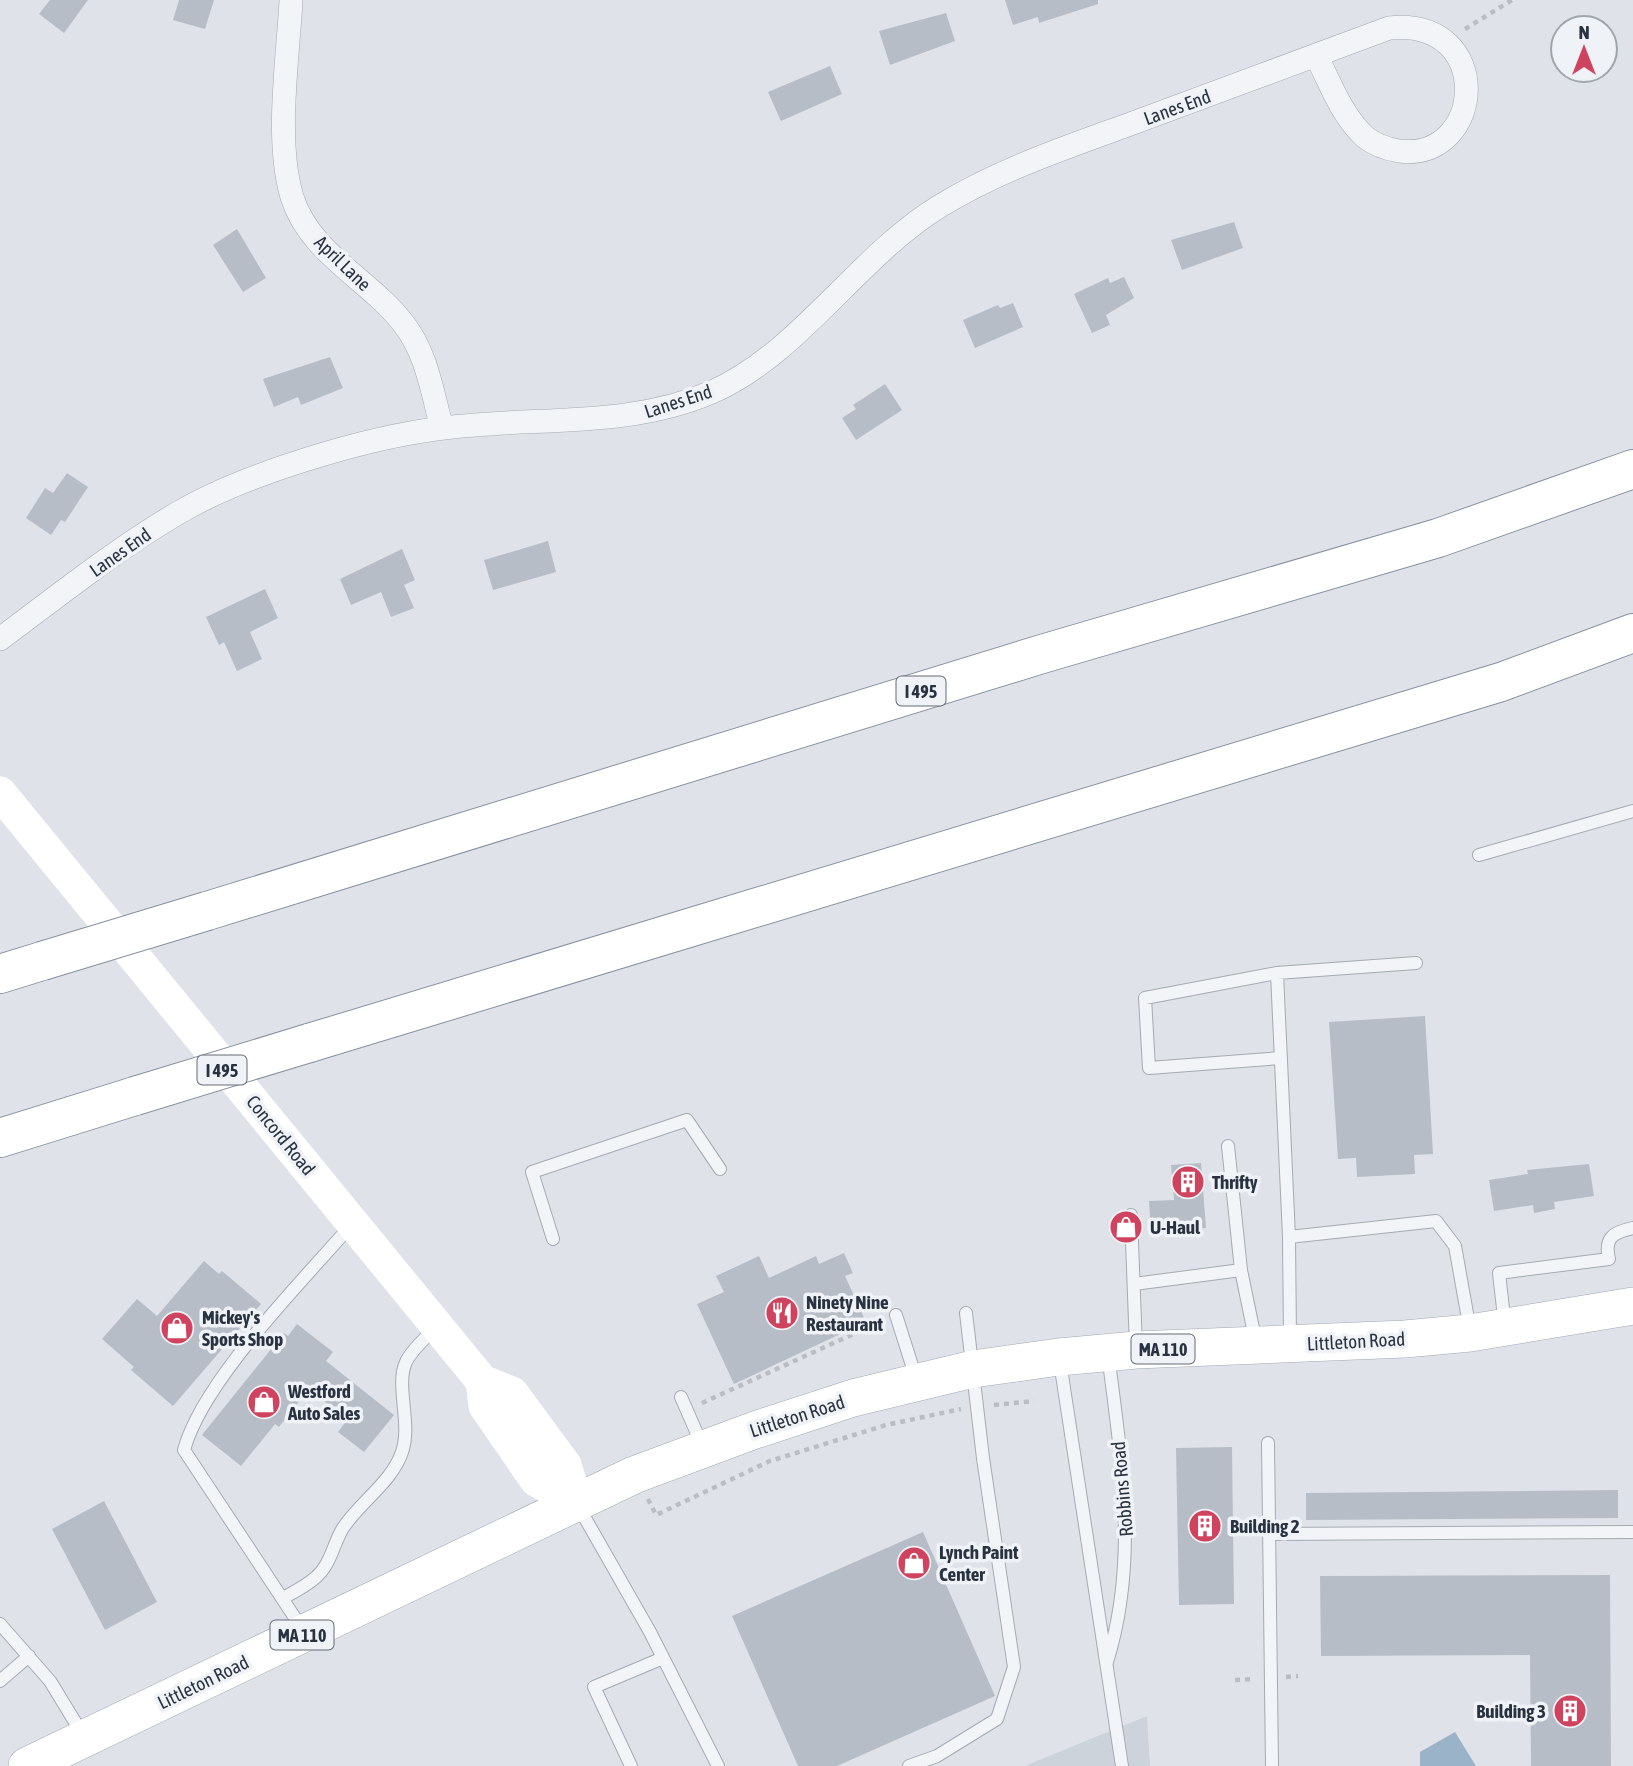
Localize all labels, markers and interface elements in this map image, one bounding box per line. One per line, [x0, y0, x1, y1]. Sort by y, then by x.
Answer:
north arrow [1549, 14, 1619, 84]
text: N [1578, 21, 1590, 43]
street label: Lanes End [1141, 85, 1213, 129]
street label: April Lane [310, 231, 376, 295]
street label: Lanes End [641, 380, 715, 422]
street label: Lanes End [85, 523, 155, 581]
road number: I 495 [897, 676, 946, 706]
road number: I 495 [198, 1056, 246, 1084]
street label: Concord Road [242, 1091, 320, 1179]
building icon: Thrifty [1169, 1163, 1207, 1201]
place label: Thrifty [1212, 1171, 1258, 1193]
shop icon: U-Haul [1107, 1208, 1145, 1246]
place label: U-Haul [1150, 1216, 1201, 1238]
place label: Ninety Nine Restaurant [806, 1291, 889, 1335]
restaurant icon: Ninety Nine Restaurant [763, 1294, 801, 1332]
place label: Mickey's Sports Shop [202, 1306, 283, 1350]
shop icon: Mickey's Sports Shop [158, 1309, 196, 1347]
street label: Littleton Road [1306, 1327, 1406, 1355]
road number: MA 110 [1132, 1334, 1194, 1364]
place label: Westford Auto Sales [287, 1380, 361, 1424]
shop icon: Westford Auto Sales [245, 1383, 283, 1421]
street label: Littleton Road [747, 1390, 847, 1442]
street label: Robbins Road [1107, 1440, 1137, 1538]
building icon: Building 2 [1186, 1507, 1224, 1545]
place label: Building 2 [1230, 1515, 1300, 1537]
place label: Lynch Paint Center [939, 1541, 1019, 1585]
shop icon: Lynch Paint Center [895, 1544, 933, 1582]
road number: MA 110 [270, 1620, 334, 1650]
street label: Littleton Road [154, 1651, 252, 1713]
building icon: Building 3 [1551, 1692, 1589, 1730]
place label: Building 3 [1476, 1700, 1546, 1722]

